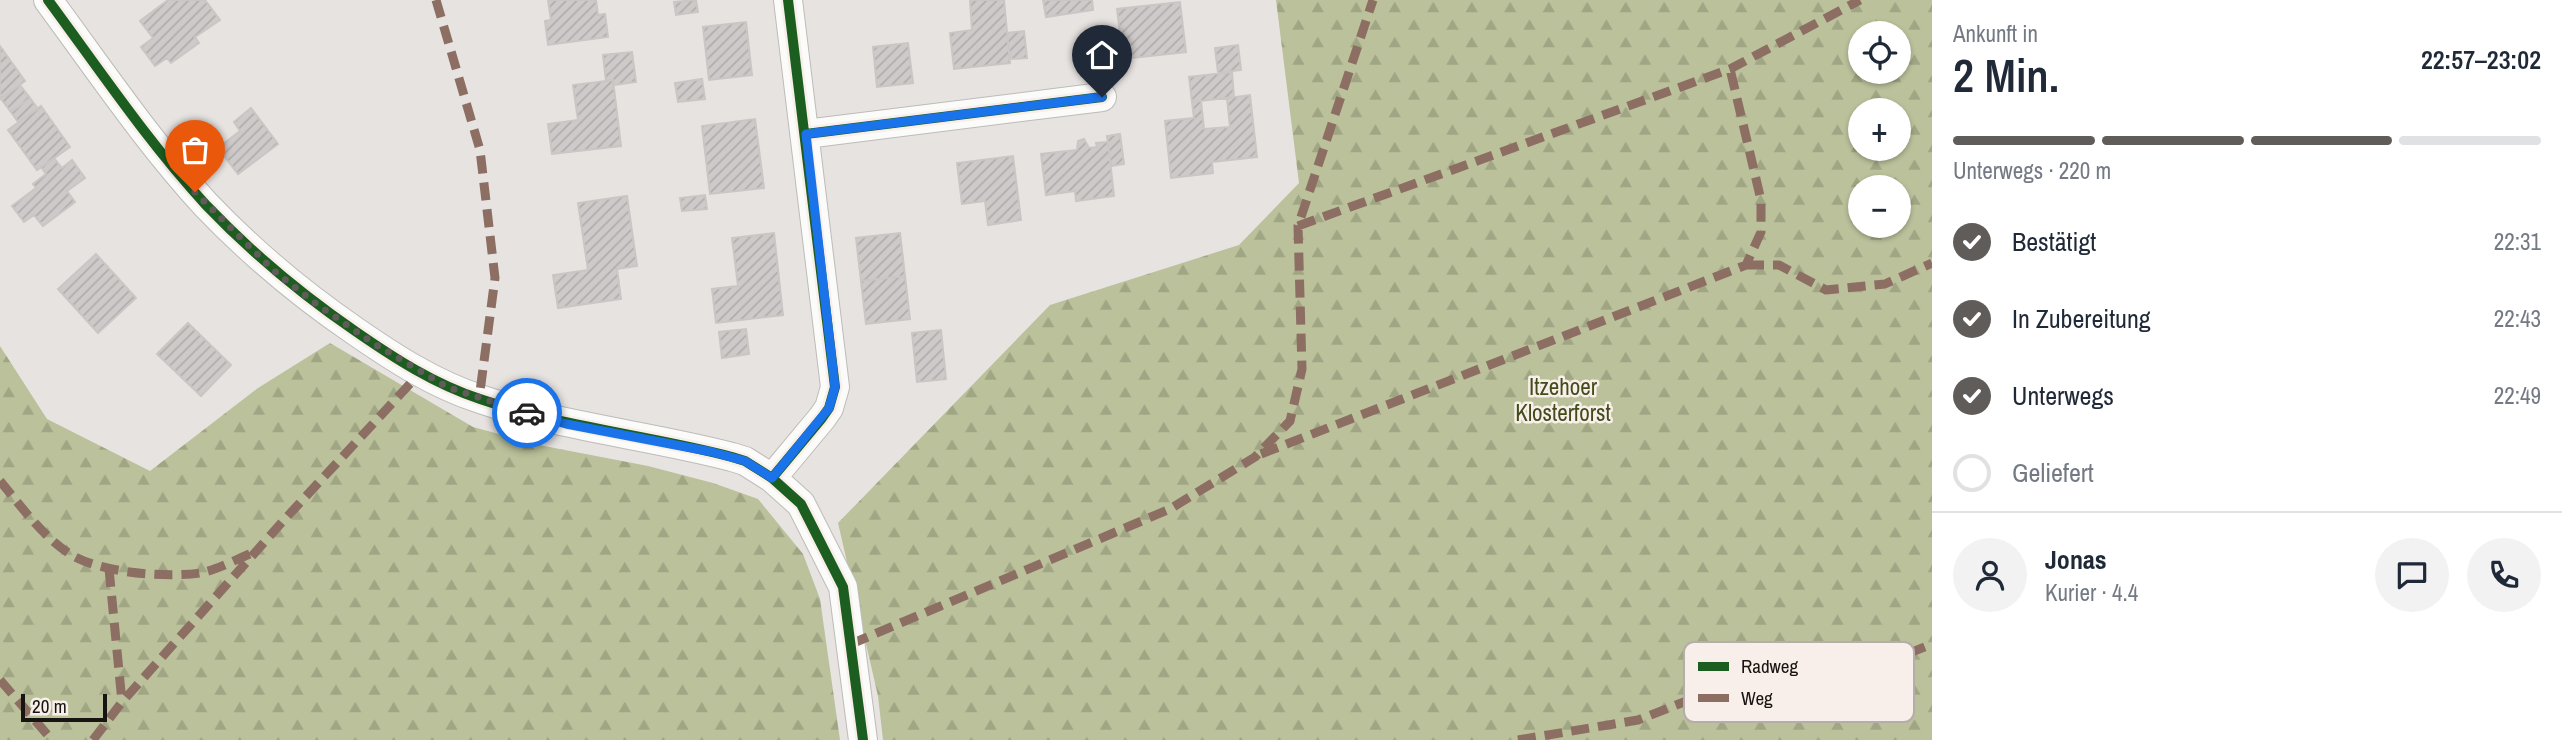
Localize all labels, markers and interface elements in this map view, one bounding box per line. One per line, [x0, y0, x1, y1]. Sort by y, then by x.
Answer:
text: Ankunft in [1953, 18, 2038, 49]
map controls [1848, 21, 1911, 238]
button: locate [1848, 21, 1911, 84]
pin [1072, 25, 1132, 97]
icon: home [1083, 36, 1121, 74]
text: 22:57–23:02 [2421, 42, 2541, 77]
text: 2 Min. [1953, 44, 2059, 106]
button: + [1848, 98, 1911, 161]
pin [165, 120, 225, 192]
icon: bag [176, 131, 214, 169]
text: Unterwegs · 220 m [1953, 155, 2111, 186]
button: − [1848, 175, 1911, 238]
icon: check [1953, 223, 1991, 261]
text: Bestätigt [2012, 224, 2096, 259]
text: 22:31 [2494, 226, 2541, 257]
icon: check [1953, 300, 1991, 338]
text: In Zubereitung [2012, 301, 2151, 336]
text: 22:43 [2494, 303, 2541, 334]
park label: Itzehoer Klosterforst [1515, 371, 1611, 428]
icon: check [1953, 377, 1991, 415]
courier [492, 378, 562, 448]
text: Unterwegs [2012, 378, 2114, 413]
text: 22:49 [2494, 380, 2541, 411]
icon: car [508, 394, 546, 432]
text: Geliefert [2012, 455, 2094, 490]
button: person [1953, 538, 2027, 612]
button: chat [2375, 538, 2449, 612]
button: phone [2467, 538, 2541, 612]
text: Jonas [2045, 542, 2107, 577]
text: Kurier · 4.4 [2045, 577, 2138, 608]
legend [1684, 642, 1914, 722]
text: Radweg [1741, 653, 1798, 679]
text: Weg [1741, 685, 1773, 711]
scale bar [21, 691, 107, 723]
text: 20 m [32, 693, 67, 719]

